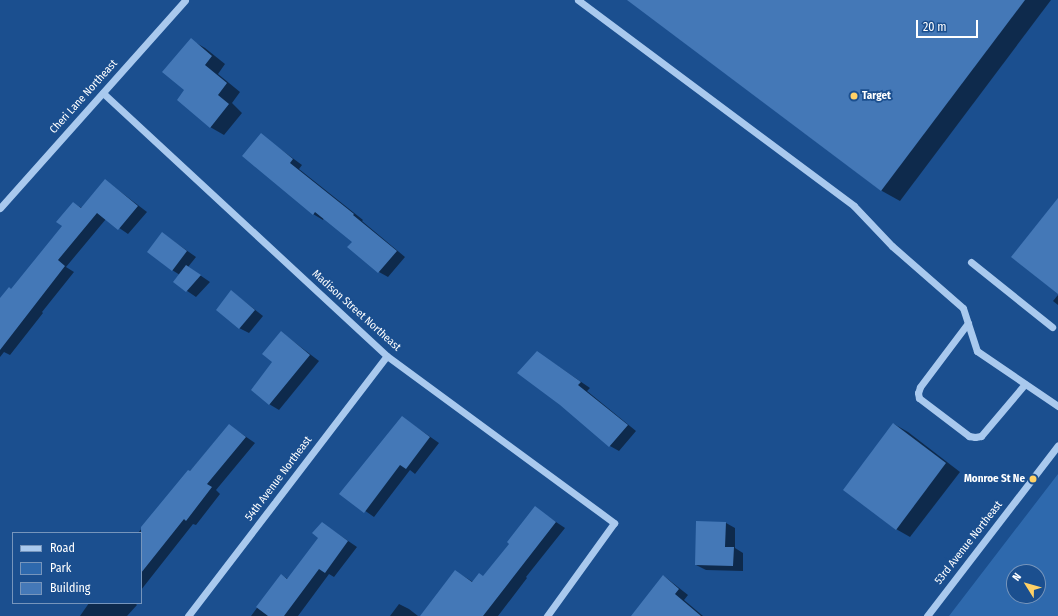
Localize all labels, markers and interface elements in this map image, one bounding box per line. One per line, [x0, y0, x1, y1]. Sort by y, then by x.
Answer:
scale bar [918, 12, 980, 38]
text: 20 m [923, 20, 947, 34]
street label: Cheri Lane Northeast [47, 57, 121, 137]
place label: Target [862, 89, 891, 103]
marker: Target [849, 91, 859, 101]
street label: Madison Street Northeast [309, 268, 403, 354]
street label: 54th Avenue Northeast [243, 434, 315, 524]
place label: Monroe St Ne [964, 472, 1025, 486]
marker: Monroe St Ne [1028, 474, 1038, 484]
street label: 53rd Avenue Northeast [932, 499, 1006, 587]
legend [12, 532, 142, 604]
text: Road [50, 541, 75, 555]
text: Park [50, 561, 71, 575]
north arrow [1006, 564, 1046, 604]
text: N [1010, 571, 1024, 584]
text: Building [50, 581, 90, 595]

